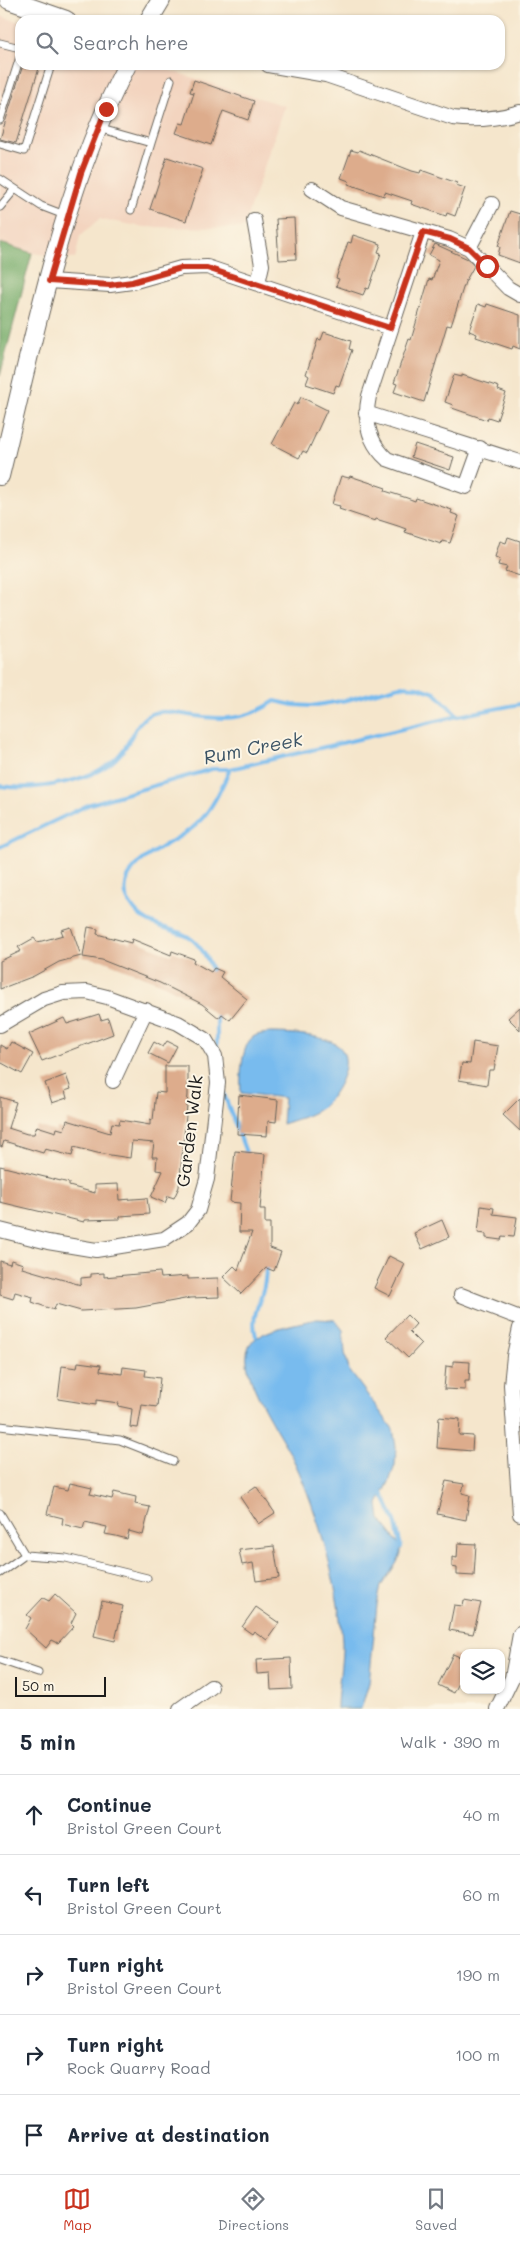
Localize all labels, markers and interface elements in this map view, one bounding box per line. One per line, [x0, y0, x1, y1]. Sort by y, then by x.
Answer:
search box [15, 15, 505, 70]
icon: search [33, 29, 61, 57]
text: Search here [73, 30, 189, 55]
route end [95, 98, 118, 121]
route start [476, 255, 499, 278]
water label: Rum Creek [201, 725, 306, 769]
street label: Garden Walk [170, 1073, 208, 1188]
map controls [460, 1649, 505, 1694]
button: layers [460, 1649, 505, 1694]
scale bar [15, 1674, 106, 1697]
text: 50 m [22, 1676, 54, 1695]
text: 5 min [20, 1728, 76, 1755]
text: Walk · 390 m [400, 1731, 500, 1752]
text: Continue [67, 1792, 152, 1817]
icon: ahead [20, 1801, 48, 1829]
text: 40 m [463, 1804, 500, 1825]
text: Bristol Green Court [67, 1817, 222, 1838]
text: Turn left [67, 1872, 150, 1897]
icon: left [20, 1881, 48, 1909]
text: 60 m [463, 1884, 500, 1905]
text: Bristol Green Court [67, 1897, 222, 1918]
text: Turn right [67, 1952, 164, 1977]
icon: right [20, 1961, 48, 1989]
text: 190 m [456, 1964, 500, 1985]
text: Bristol Green Court [67, 1977, 222, 1998]
text: Turn right [67, 2032, 164, 2057]
icon: right [20, 2041, 48, 2069]
text: 100 m [455, 2044, 500, 2065]
text: Rock Quarry Road [67, 2057, 210, 2078]
icon: arrive [20, 2121, 48, 2149]
text: Arrive at destination [67, 2122, 270, 2147]
tab: Map [63, 2185, 92, 2234]
tab: Directions [218, 2185, 289, 2234]
tab: Saved [415, 2185, 457, 2234]

